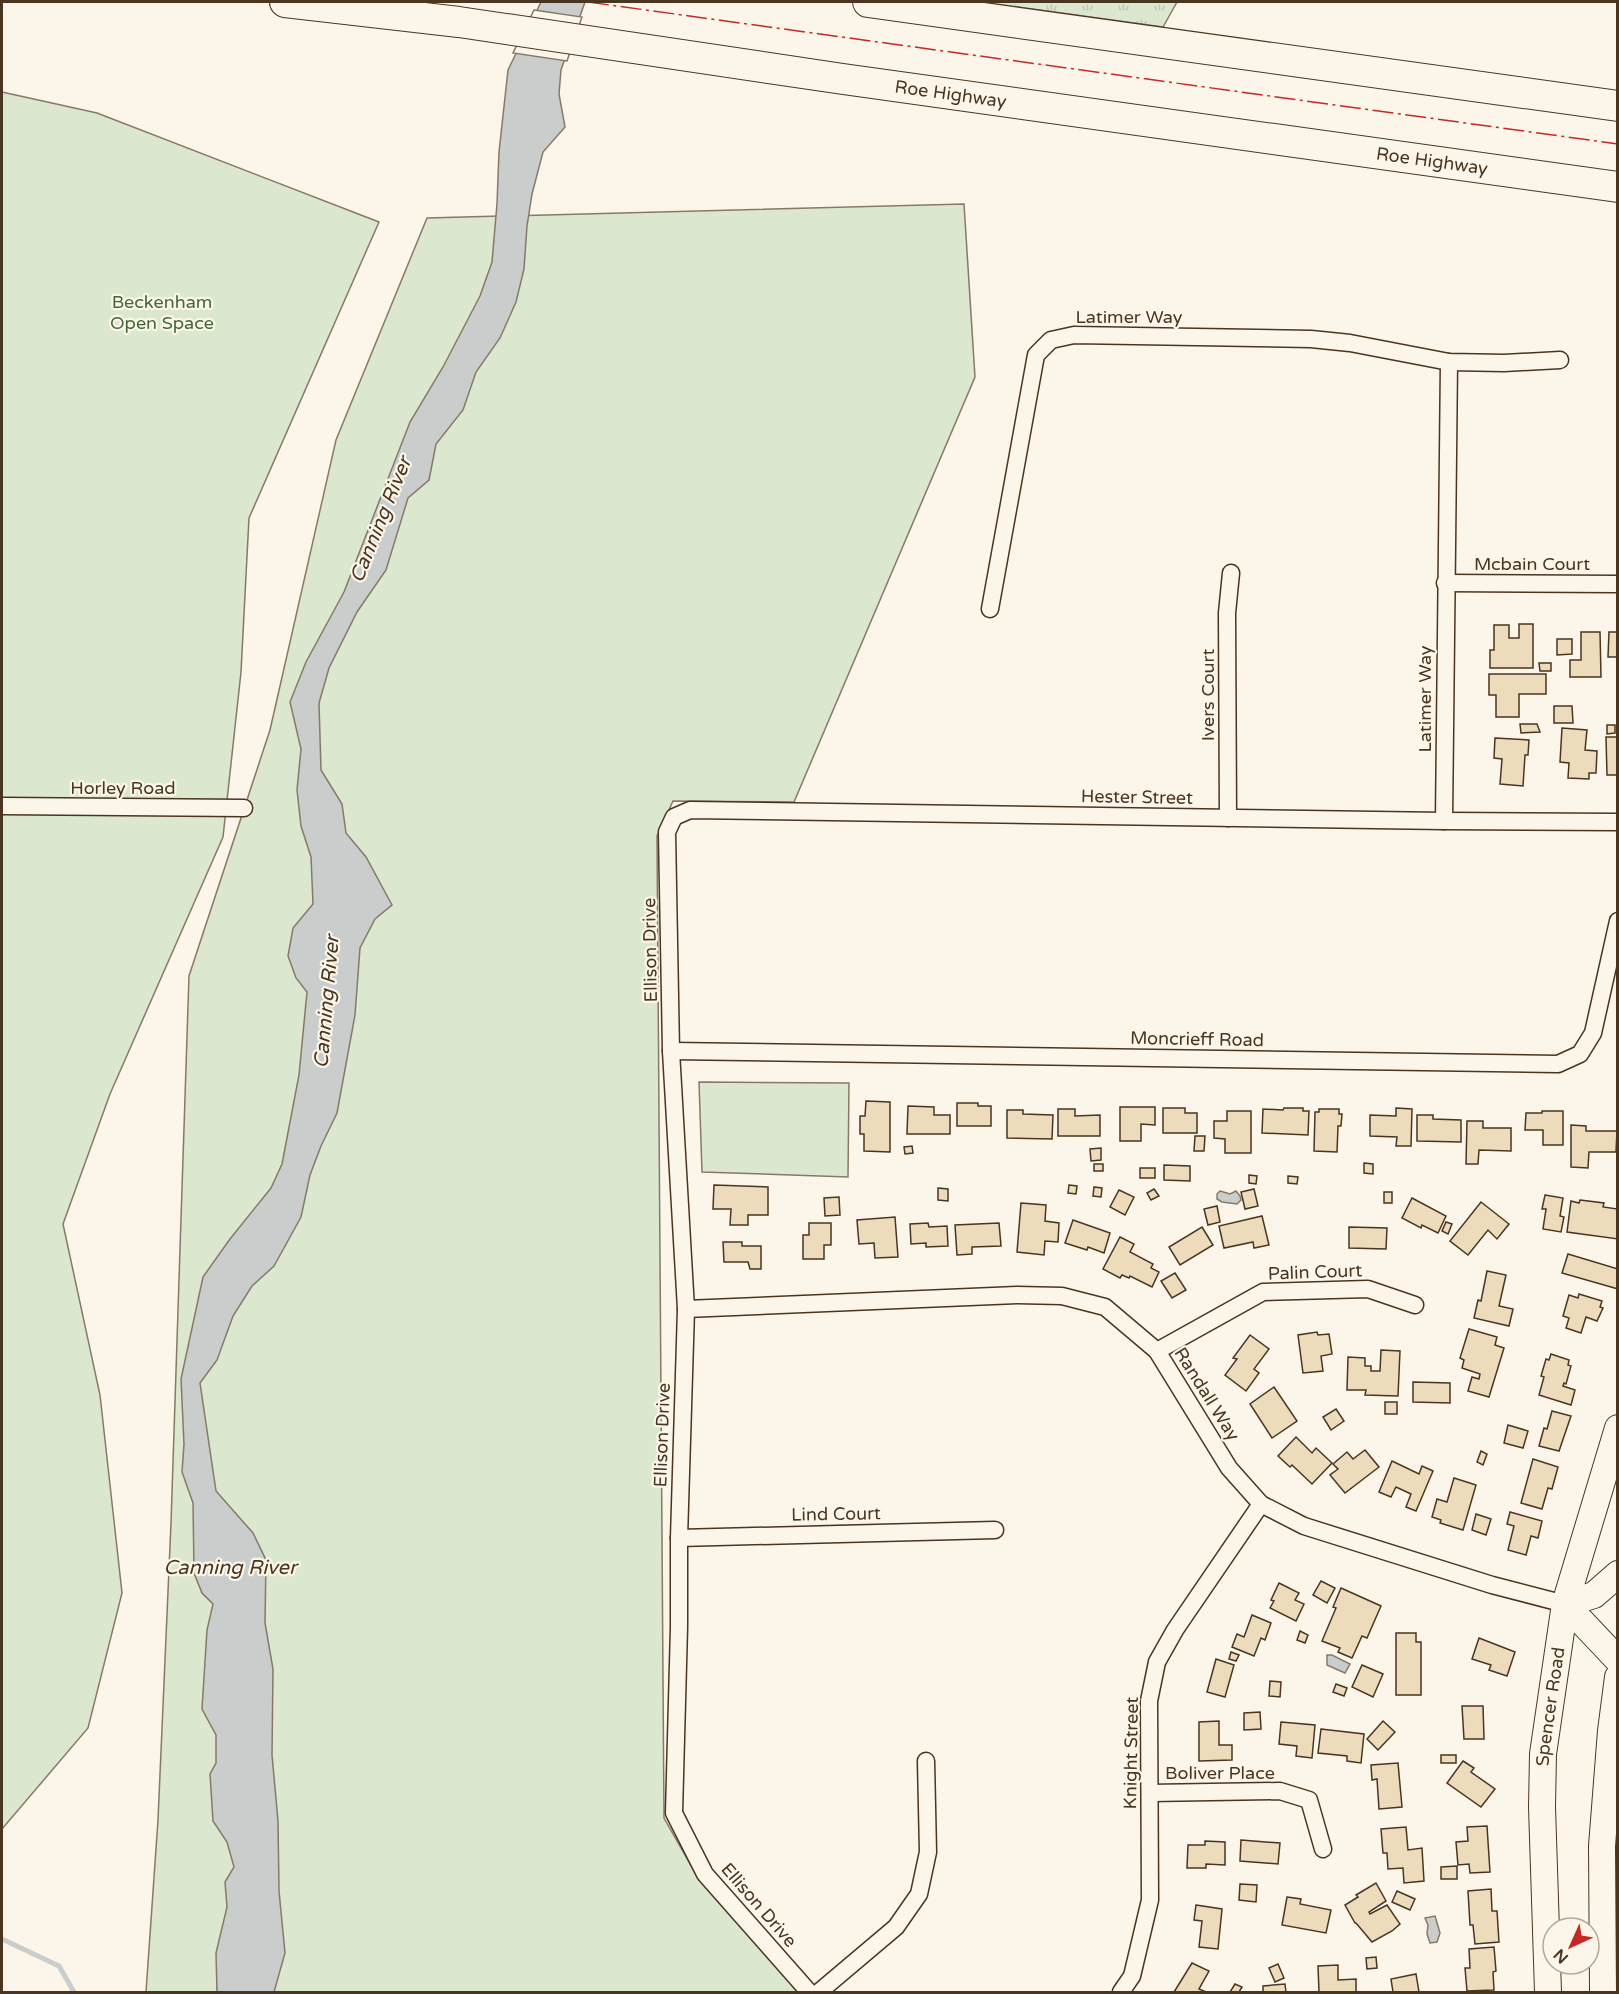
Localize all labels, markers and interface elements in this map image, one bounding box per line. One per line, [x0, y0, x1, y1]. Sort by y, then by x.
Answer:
street label: Roe Highway [893, 75, 1008, 113]
street label: Roe Highway [1375, 142, 1490, 180]
park label: Beckenham Open Space [110, 291, 214, 334]
street label: Latimer Way [1075, 306, 1183, 328]
water label: Canning River [345, 452, 418, 586]
street label: Mcbain Court [1474, 553, 1590, 575]
street label: Latimer Way [1414, 645, 1436, 753]
street label: Ivers Court [1197, 649, 1219, 741]
street label: Horley Road [70, 777, 176, 799]
street label: Hester Street [1081, 785, 1193, 809]
street label: Ellison Drive [638, 898, 662, 1002]
water label: Canning River [309, 932, 345, 1069]
street label: Moncrieff Road [1130, 1027, 1264, 1051]
street label: Palin Court [1268, 1259, 1363, 1285]
street label: Randall Way [1170, 1343, 1245, 1445]
street label: Ellison Drive [649, 1382, 675, 1488]
street label: Lind Court [791, 1502, 881, 1526]
water label: Canning River [163, 1556, 299, 1580]
street label: Spencer Road [1532, 1646, 1570, 1766]
street label: Knight Street [1119, 1696, 1143, 1809]
street label: Boliver Place [1165, 1762, 1275, 1784]
street label: Ellison Drive [716, 1858, 802, 1952]
north arrow [1541, 1916, 1601, 1976]
text: N [1549, 1944, 1573, 1968]

